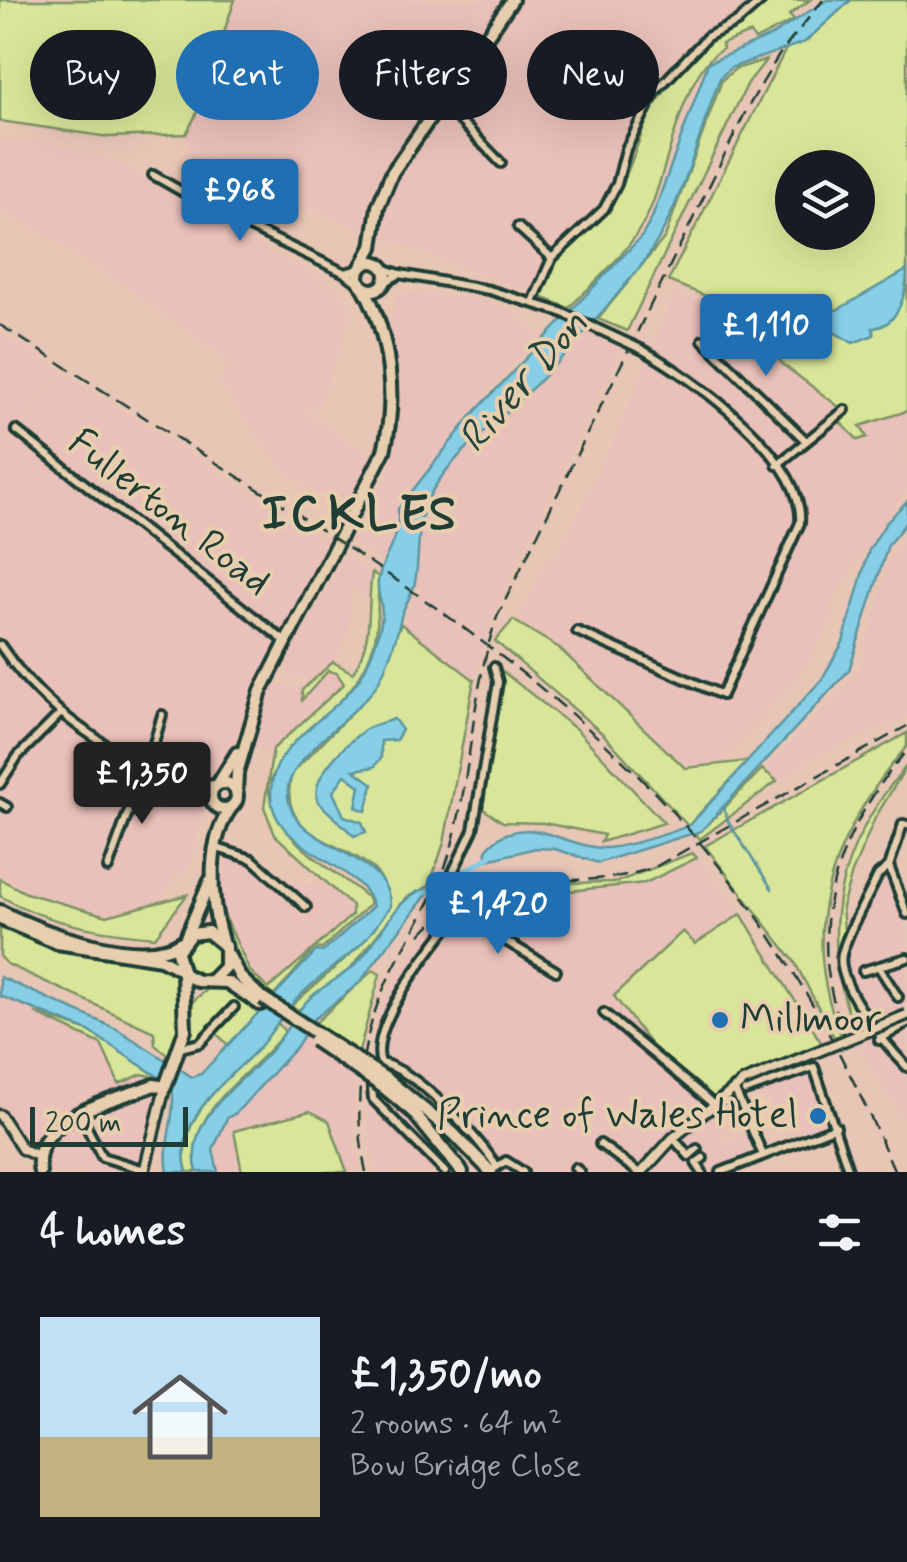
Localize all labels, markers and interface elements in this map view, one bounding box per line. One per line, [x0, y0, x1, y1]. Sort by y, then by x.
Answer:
chip: Buy [30, 30, 156, 120]
chip: Rent [176, 30, 319, 120]
chip: Filters [339, 30, 507, 120]
chip: New [527, 30, 659, 120]
map controls [775, 150, 875, 250]
button: layers [775, 150, 875, 250]
pin: £968 [181, 159, 299, 244]
text: £968 [203, 170, 277, 212]
pin: £1,110 [685, 294, 847, 379]
water label: River Don [446, 299, 602, 465]
text: £1,110 [722, 305, 810, 347]
street label: Fullerton Road [57, 417, 281, 609]
district label: ICKLES [261, 482, 459, 548]
pin: £1,350 [61, 742, 223, 827]
text: £1,350 [96, 753, 188, 795]
pin: £1,420 [417, 872, 579, 957]
text: £1,420 [448, 883, 548, 925]
place label: Millmoor [740, 994, 881, 1046]
marker: Millmoor [709, 1009, 731, 1031]
place label: Prince of Wales Hotel [437, 1090, 798, 1142]
scale bar [30, 1102, 188, 1146]
marker: Prince of Wales Hotel [807, 1105, 829, 1127]
text: 200 m [45, 1106, 121, 1143]
text: 4 homes [40, 1205, 186, 1260]
icon: filters [812, 1205, 867, 1260]
text: £1,350/mo [350, 1348, 542, 1403]
icon: home [120, 1357, 240, 1477]
text: 2 rooms · 64 m² [350, 1403, 562, 1445]
text: Bow Bridge Close [350, 1445, 581, 1487]

